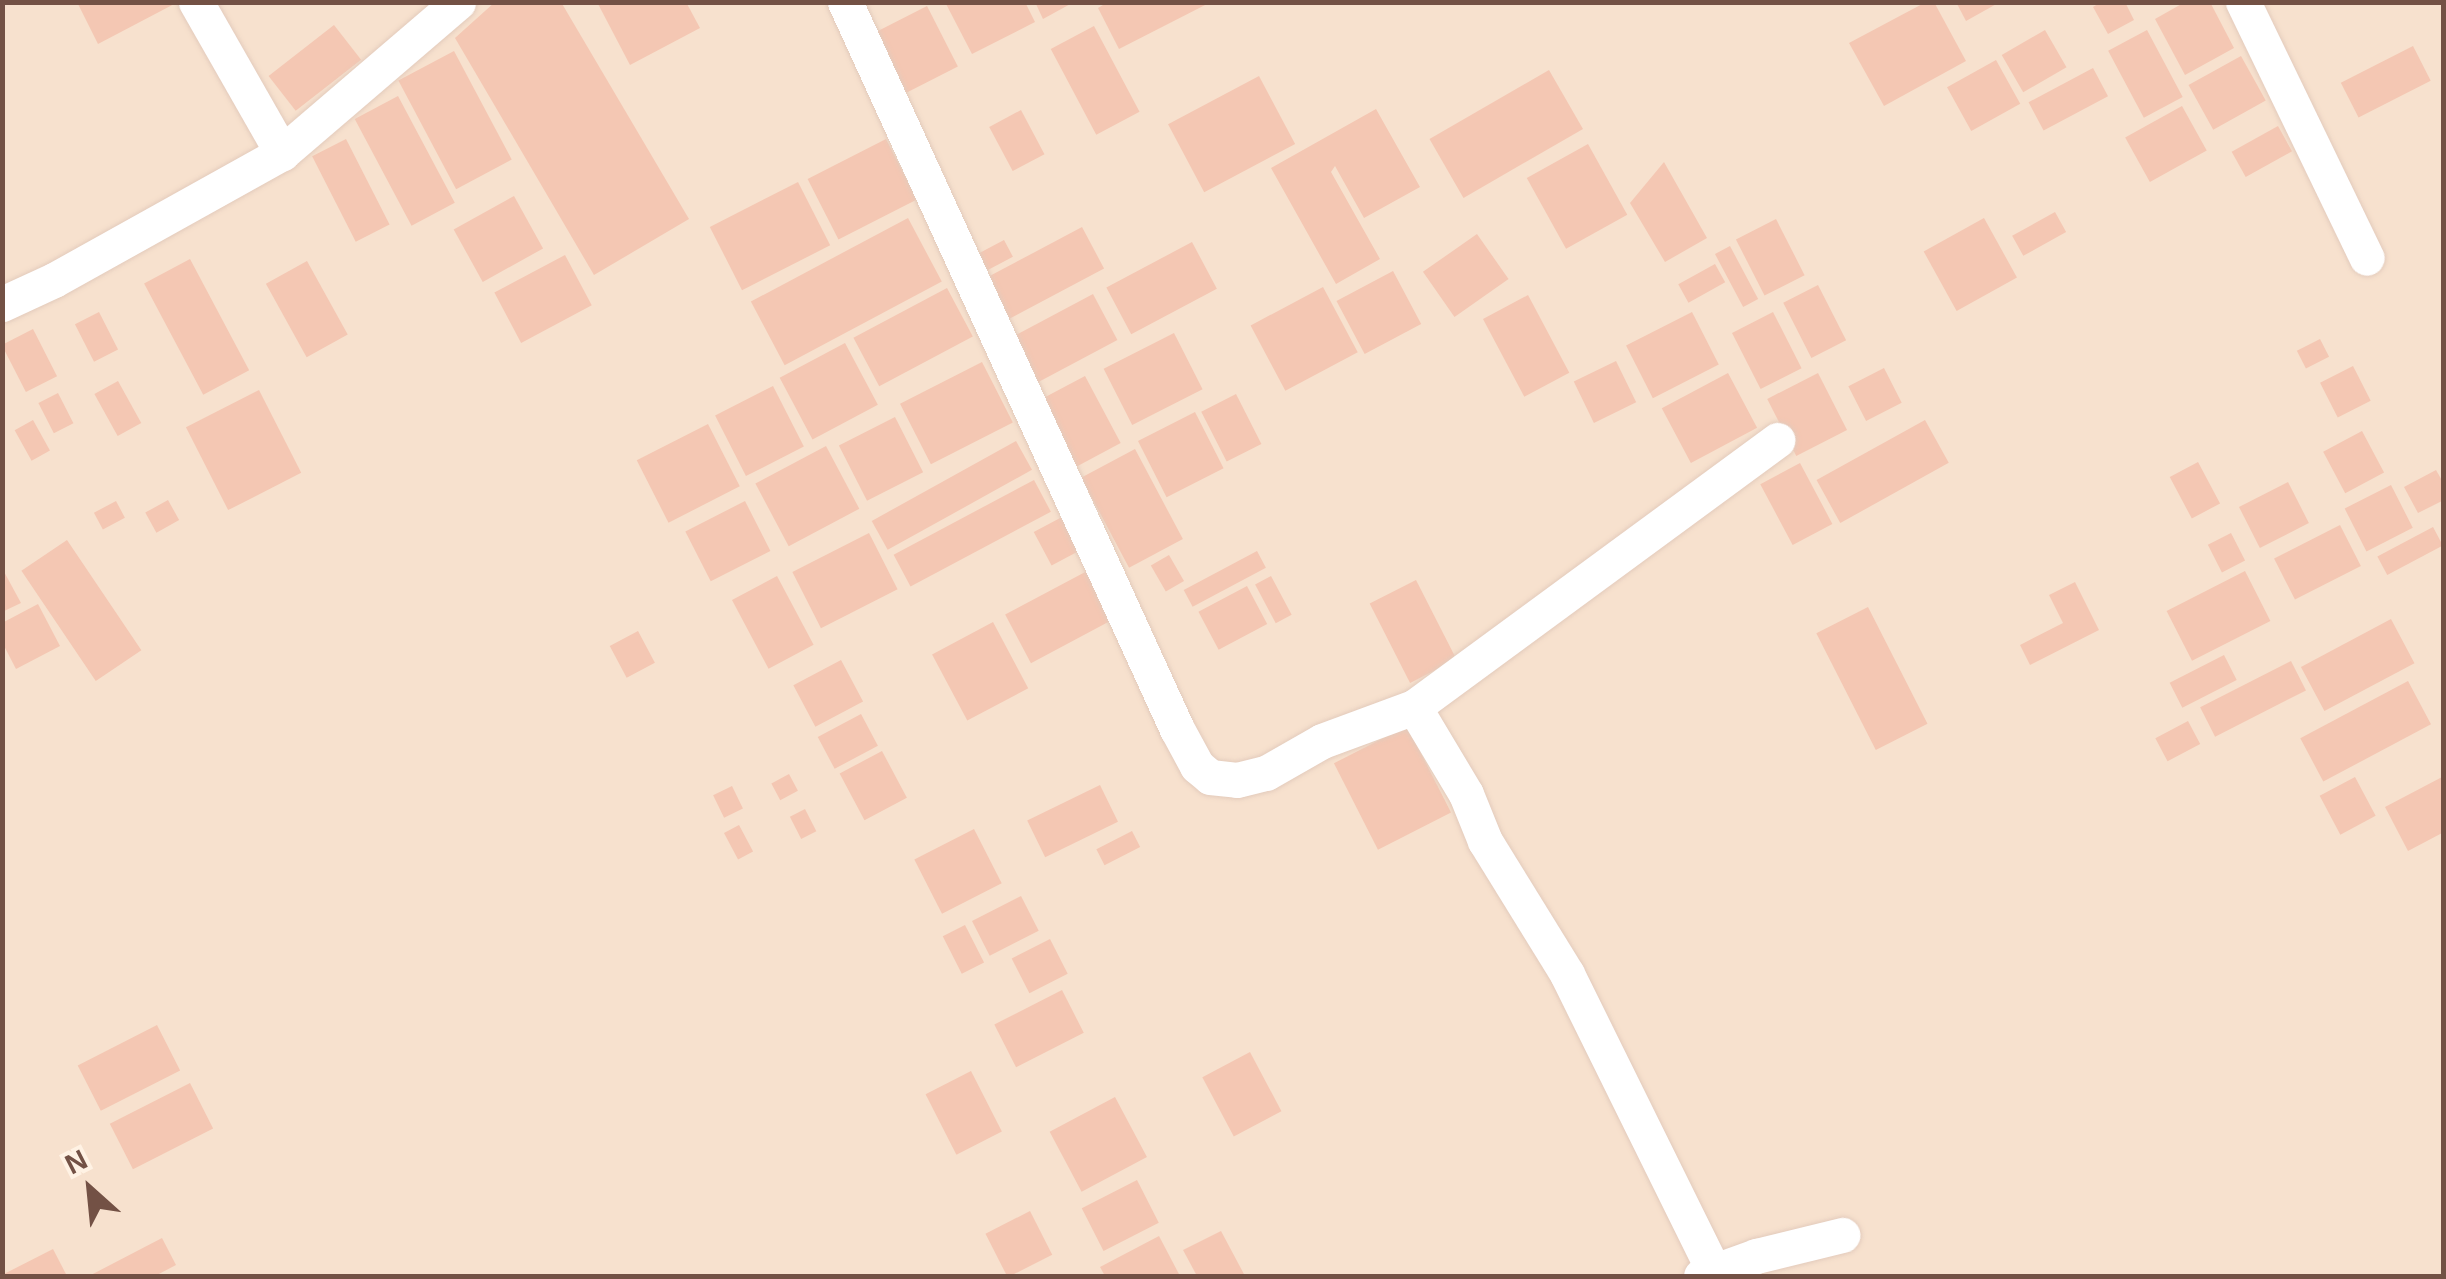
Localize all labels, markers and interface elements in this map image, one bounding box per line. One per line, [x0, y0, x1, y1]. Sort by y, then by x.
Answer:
north arrow [40, 1139, 140, 1239]
text: N [60, 1143, 92, 1180]

